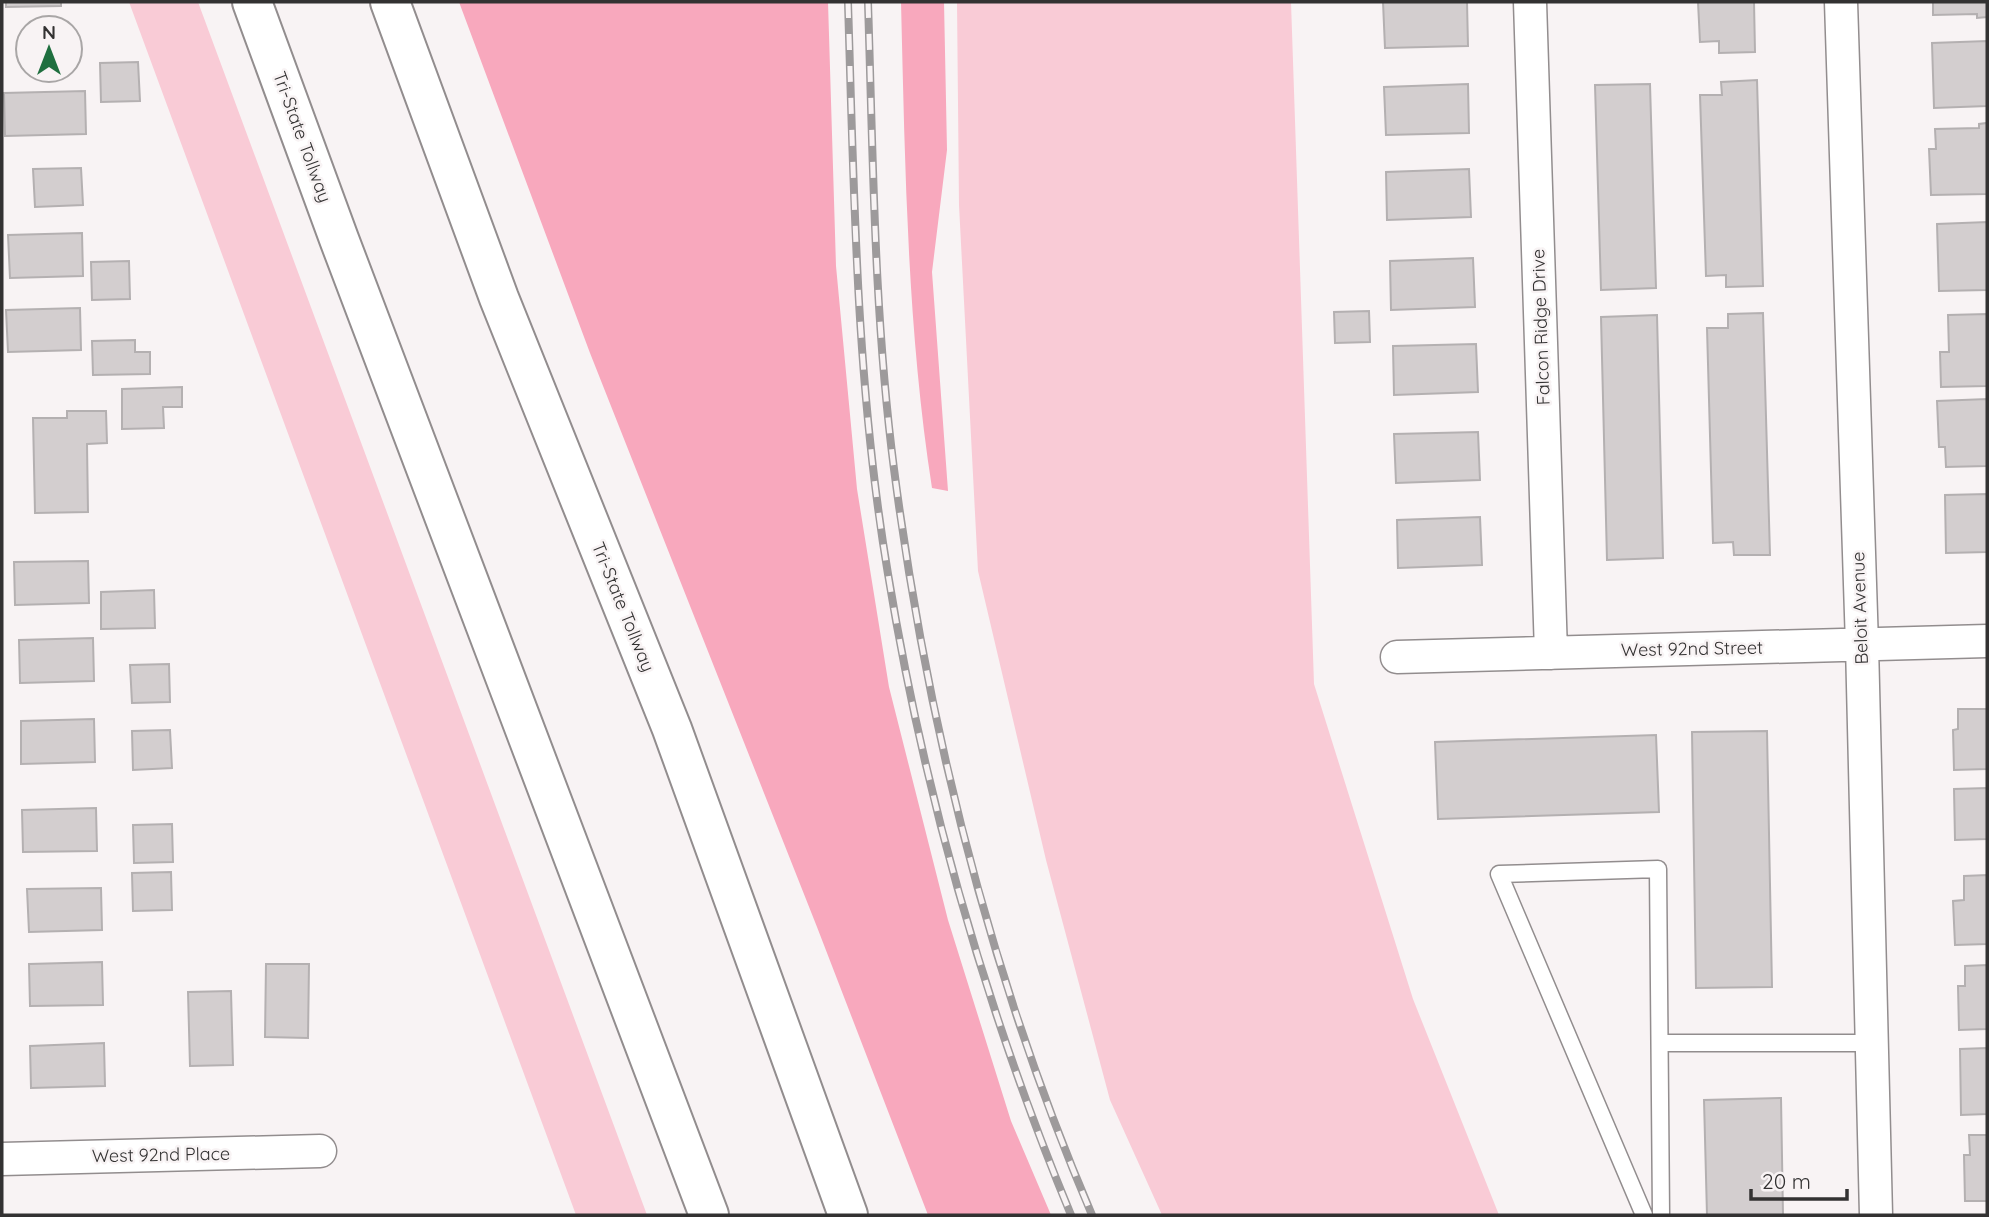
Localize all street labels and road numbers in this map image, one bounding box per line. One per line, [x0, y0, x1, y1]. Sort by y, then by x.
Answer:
street label: Tri-State Tollway [268, 68, 337, 206]
street label: Falcon Ridge Drive [1526, 249, 1555, 406]
street label: Tri-State Tollway [587, 538, 660, 675]
street label: Beloit Avenue [1846, 551, 1873, 665]
street label: West 92nd Street [1621, 636, 1763, 661]
street label: West 92nd Place [92, 1142, 230, 1167]

